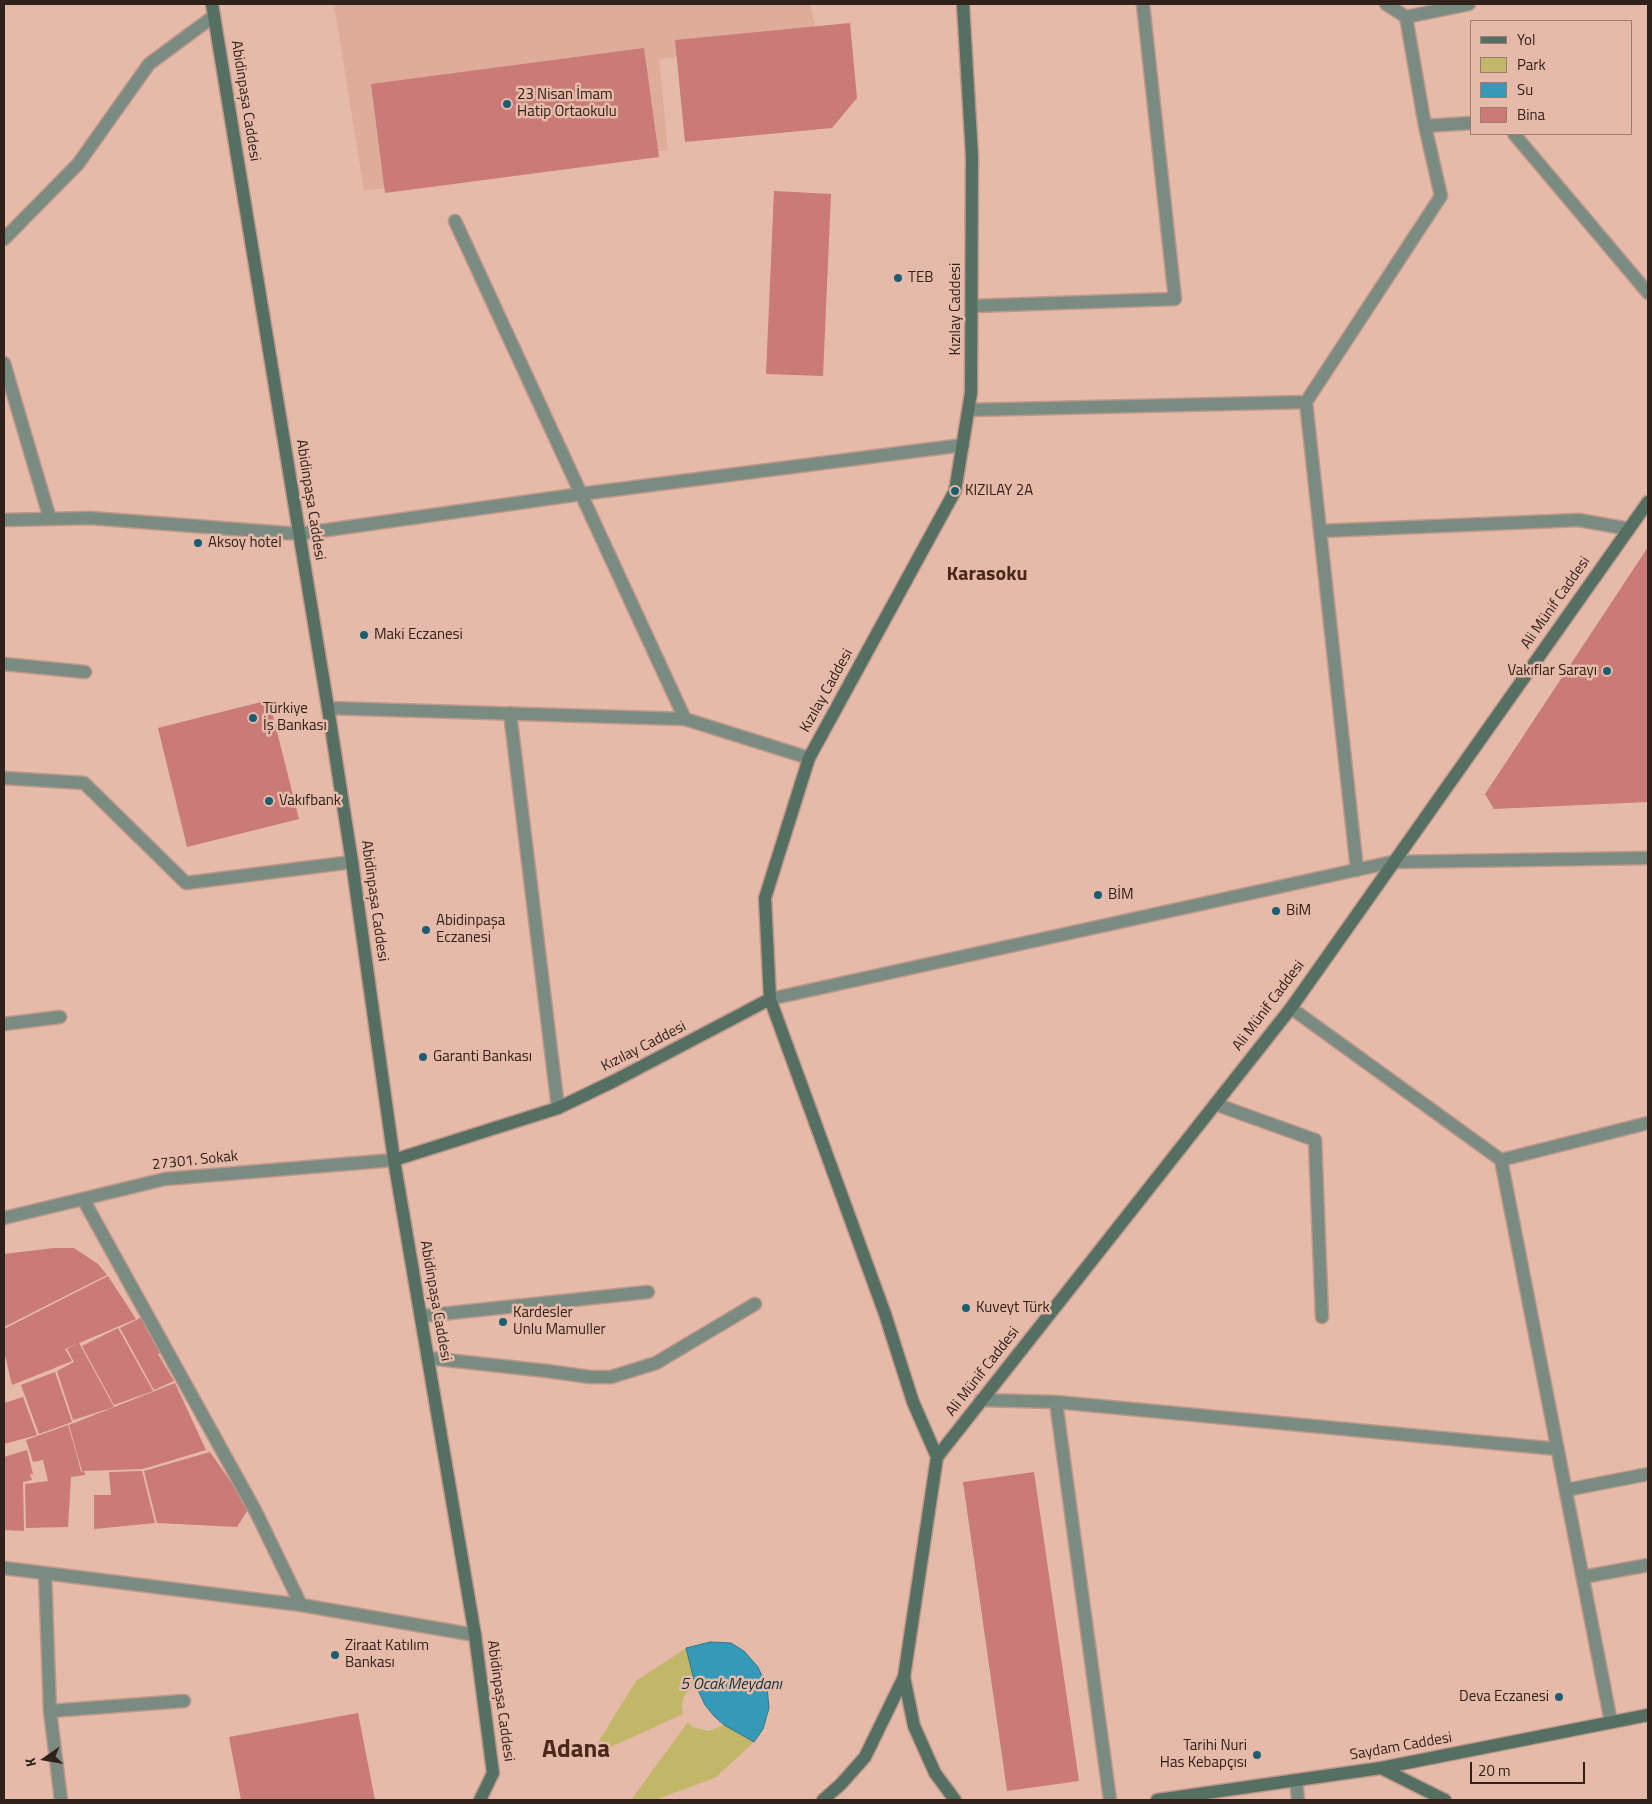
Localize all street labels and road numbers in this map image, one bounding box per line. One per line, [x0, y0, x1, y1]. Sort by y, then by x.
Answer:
street label: Abidinpaşa Caddesi [227, 39, 263, 163]
street label: Kızılay Caddesi [947, 263, 965, 355]
street label: Abidinpaşa Caddesi [292, 438, 328, 562]
street label: Ali Münif Caddesi [1517, 553, 1595, 653]
street label: Kızılay Caddesi [797, 646, 857, 736]
street label: Abidinpaşa Caddesi [357, 839, 391, 963]
street label: Ali Münif Caddesi [1229, 957, 1309, 1055]
street label: Kızılay Caddesi [599, 1018, 689, 1076]
street label: 27301. Sokak [151, 1148, 239, 1174]
street label: Abidinpaşa Caddesi [416, 1239, 454, 1363]
street label: Ali Münif Caddesi [942, 1324, 1024, 1420]
street label: Abidinpaşa Caddesi [483, 1639, 517, 1763]
street label: Saydam Caddesi [1349, 1729, 1453, 1765]

